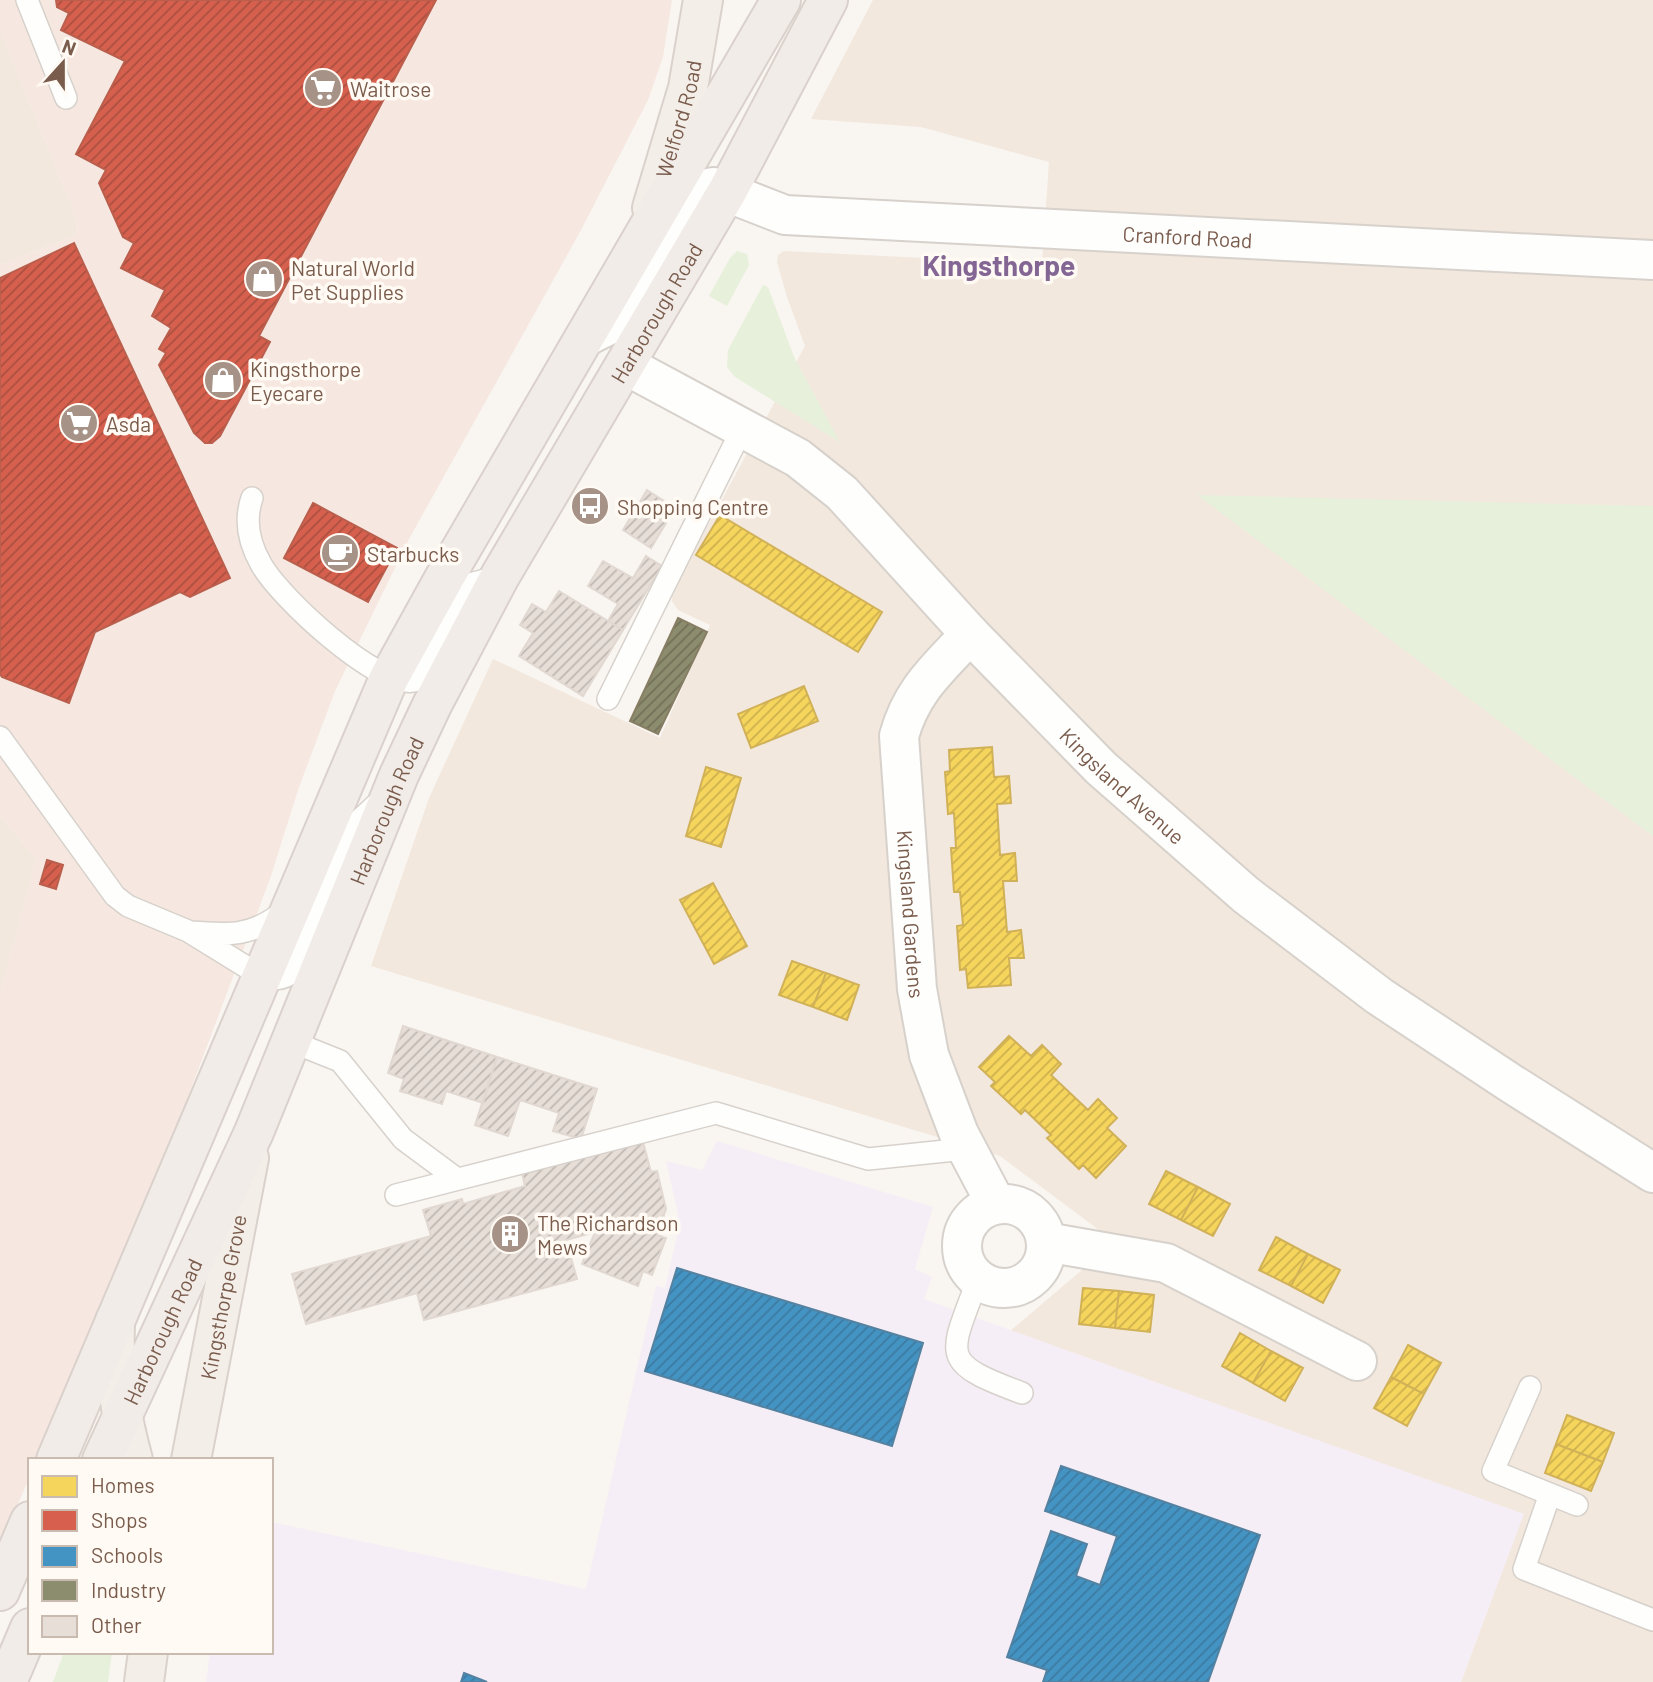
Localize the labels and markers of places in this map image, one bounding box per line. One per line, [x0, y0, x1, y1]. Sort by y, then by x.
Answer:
supermarket icon: Waitrose [302, 67, 344, 109]
place label: Waitrose [350, 76, 431, 101]
place label: Natural World Pet Supplies [291, 255, 415, 304]
shop icon: Natural World Pet Supplies [243, 258, 285, 300]
place label: Kingsthorpe Eyecare [250, 356, 361, 405]
shop icon: Kingsthorpe Eyecare [202, 359, 244, 401]
supermarket icon: Asda [58, 402, 100, 444]
place label: Asda [106, 411, 151, 436]
bus stop icon: Shopping Centre [569, 485, 611, 527]
place label: Shopping Centre [617, 494, 769, 519]
cafe icon: Starbucks [319, 532, 361, 574]
place label: Starbucks [367, 541, 459, 566]
place label: The Richardson Mews [537, 1210, 679, 1259]
building icon: The Richardson Mews [489, 1213, 531, 1255]

